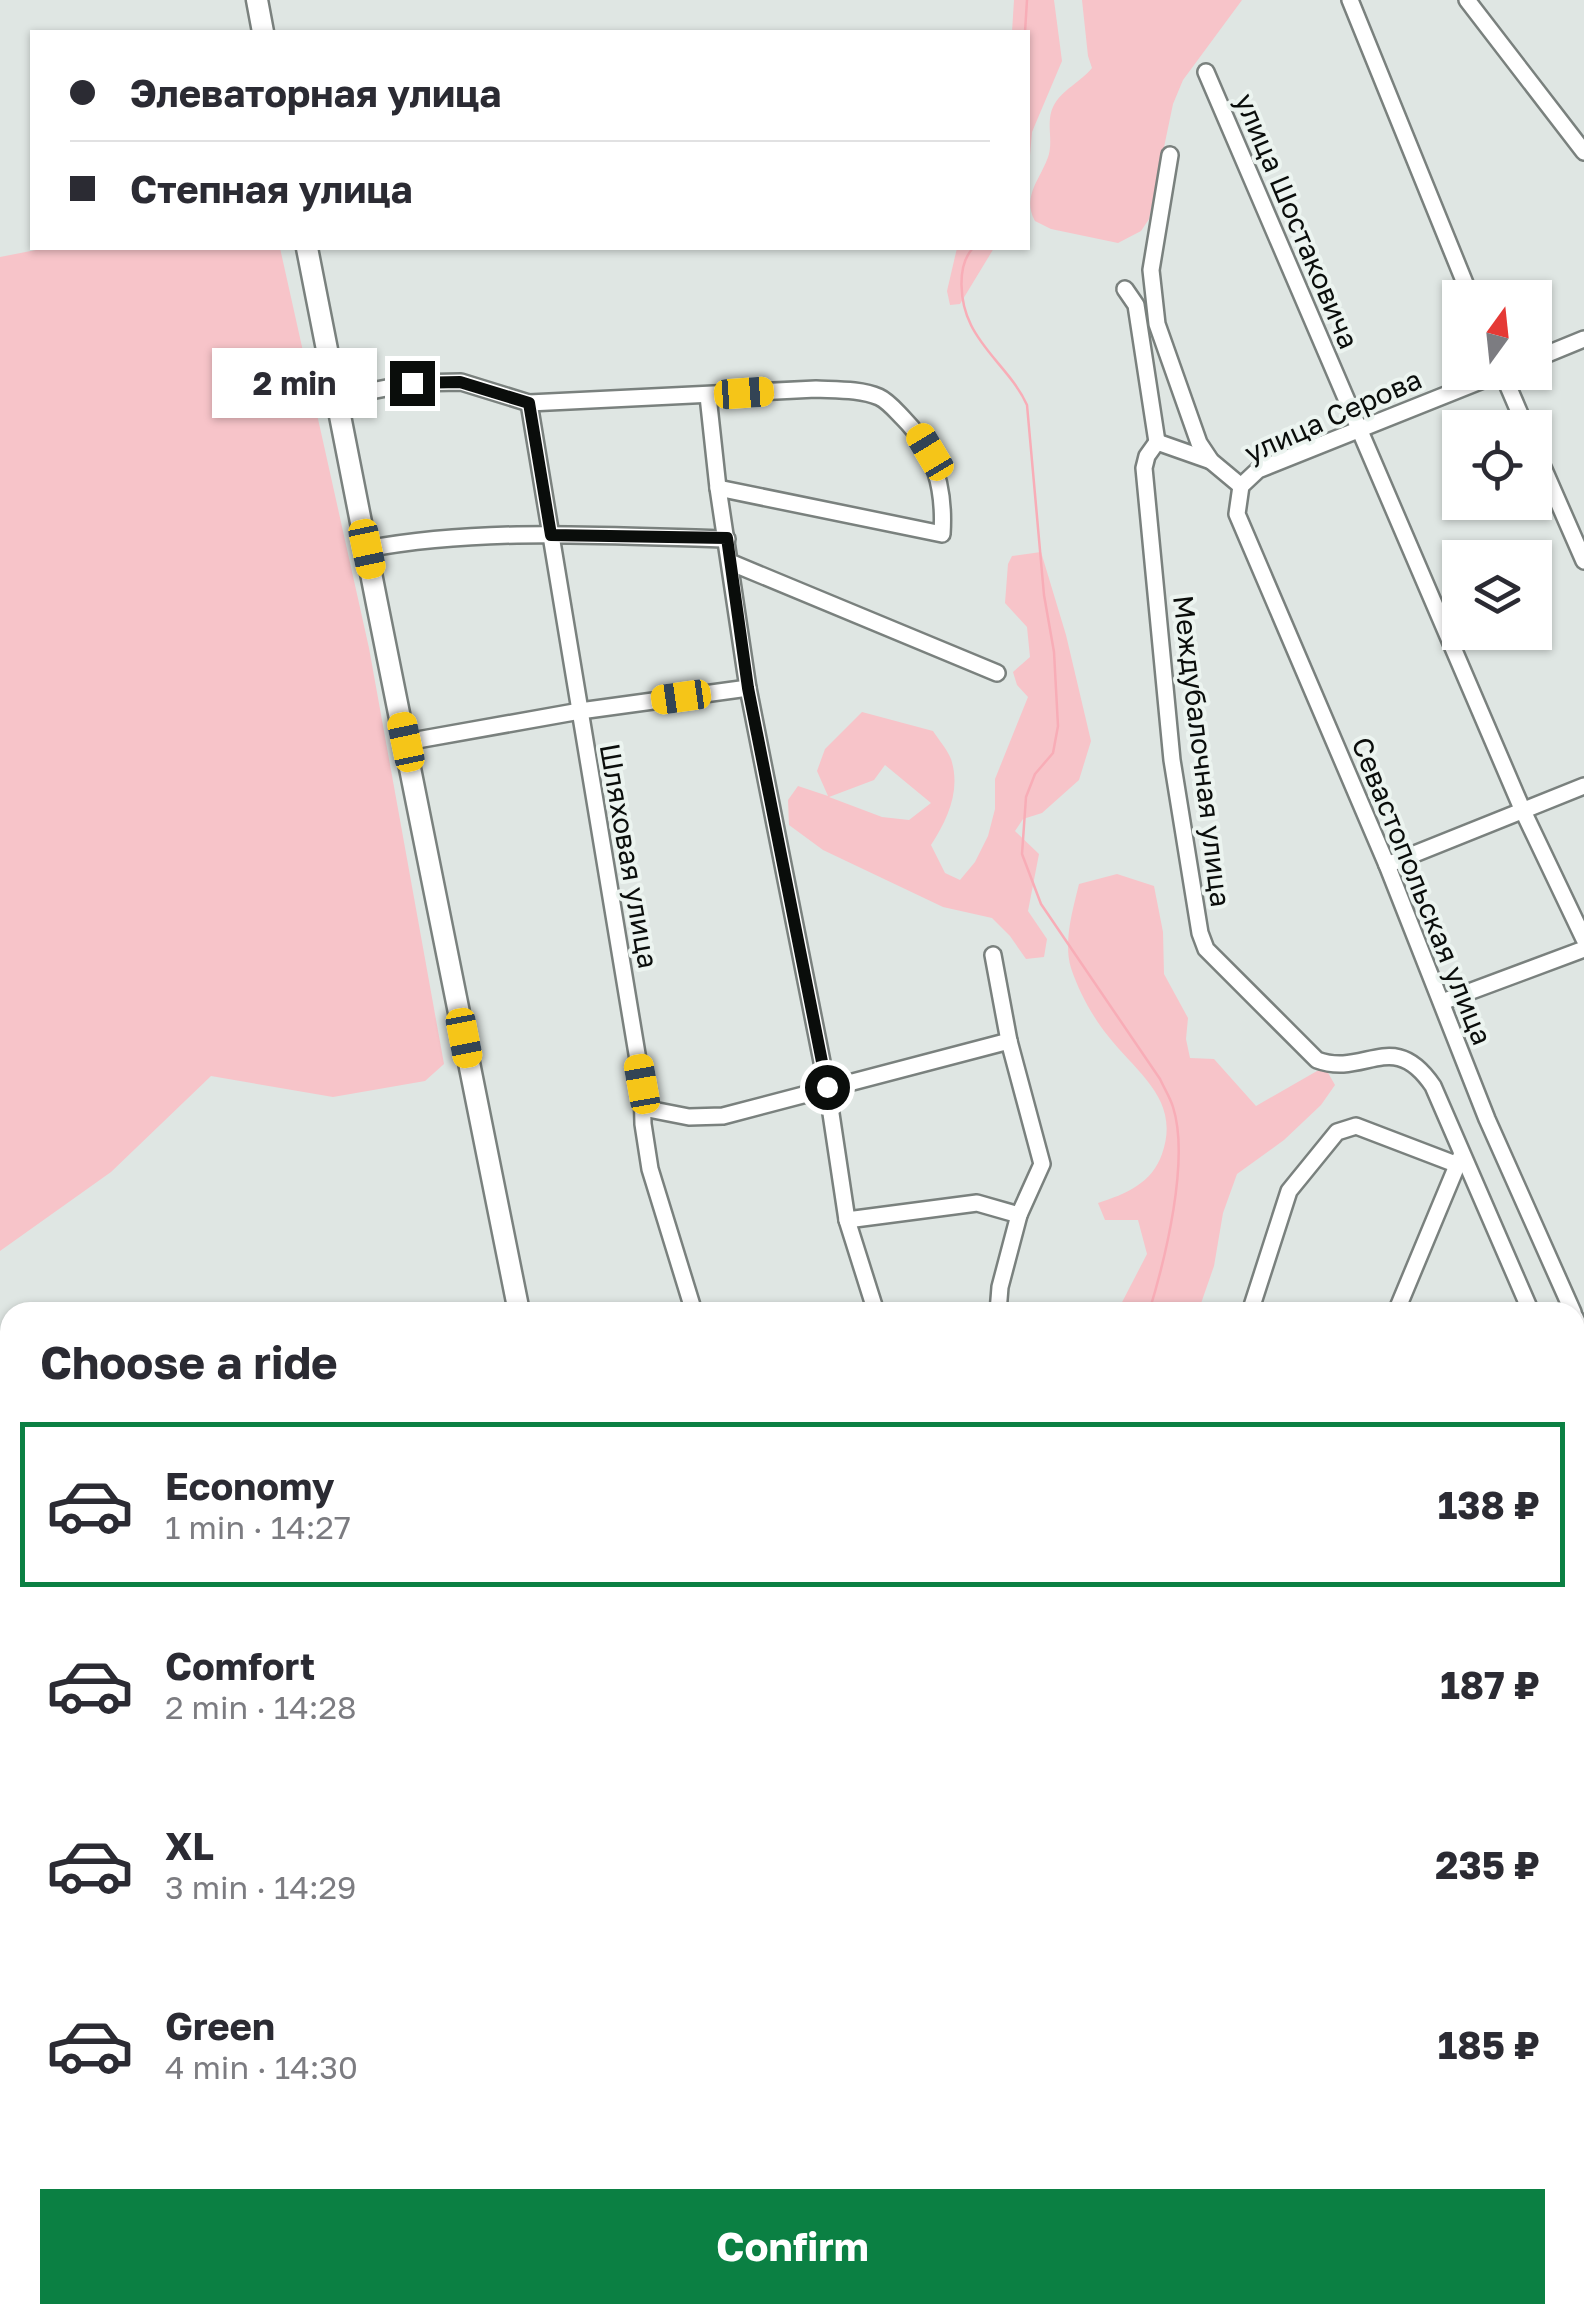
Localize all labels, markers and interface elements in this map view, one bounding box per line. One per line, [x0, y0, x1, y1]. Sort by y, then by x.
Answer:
text: Элеваторная улица [130, 70, 501, 115]
street label: улица Шостаковича [1229, 88, 1366, 353]
text: Степная улица [130, 166, 413, 211]
north arrow [1442, 280, 1552, 390]
map controls [1442, 280, 1552, 650]
callout: 2 min [212, 348, 377, 418]
route end [390, 361, 435, 406]
street label: улица Серова [1239, 362, 1426, 469]
text: 2 min [253, 364, 336, 402]
car [713, 376, 775, 410]
button: locate [1442, 410, 1552, 520]
car [902, 419, 958, 485]
car [346, 517, 388, 581]
button: layers [1442, 540, 1552, 650]
street label: Междубалочная улица [1167, 593, 1238, 909]
car [649, 678, 713, 716]
car [385, 710, 427, 774]
street label: Севастопольская улица [1346, 732, 1499, 1050]
street label: Шляховая улица [593, 741, 666, 971]
car [444, 1006, 484, 1070]
car [622, 1052, 662, 1116]
route start [805, 1065, 850, 1110]
text: Choose a ride [40, 1335, 338, 1389]
icon: car [45, 1460, 135, 1550]
text: Economy [165, 1463, 334, 1508]
text: 138 ₽ [1438, 1482, 1540, 1527]
text: 1 min · 14:27 [165, 1508, 351, 1546]
icon: car [45, 1640, 135, 1730]
text: Comfort [165, 1643, 315, 1688]
text: 187 ₽ [1440, 1662, 1540, 1707]
text: 2 min · 14:28 [165, 1688, 356, 1726]
icon: car [45, 1820, 135, 1910]
text: XL [165, 1823, 214, 1868]
text: 235 ₽ [1435, 1842, 1540, 1887]
text: 3 min · 14:29 [165, 1868, 356, 1906]
icon: car [45, 2000, 135, 2090]
text: Green [165, 2003, 275, 2048]
text: 185 ₽ [1438, 2022, 1540, 2067]
text: 4 min · 14:30 [165, 2048, 358, 2086]
button: Confirm [40, 2189, 1545, 2304]

